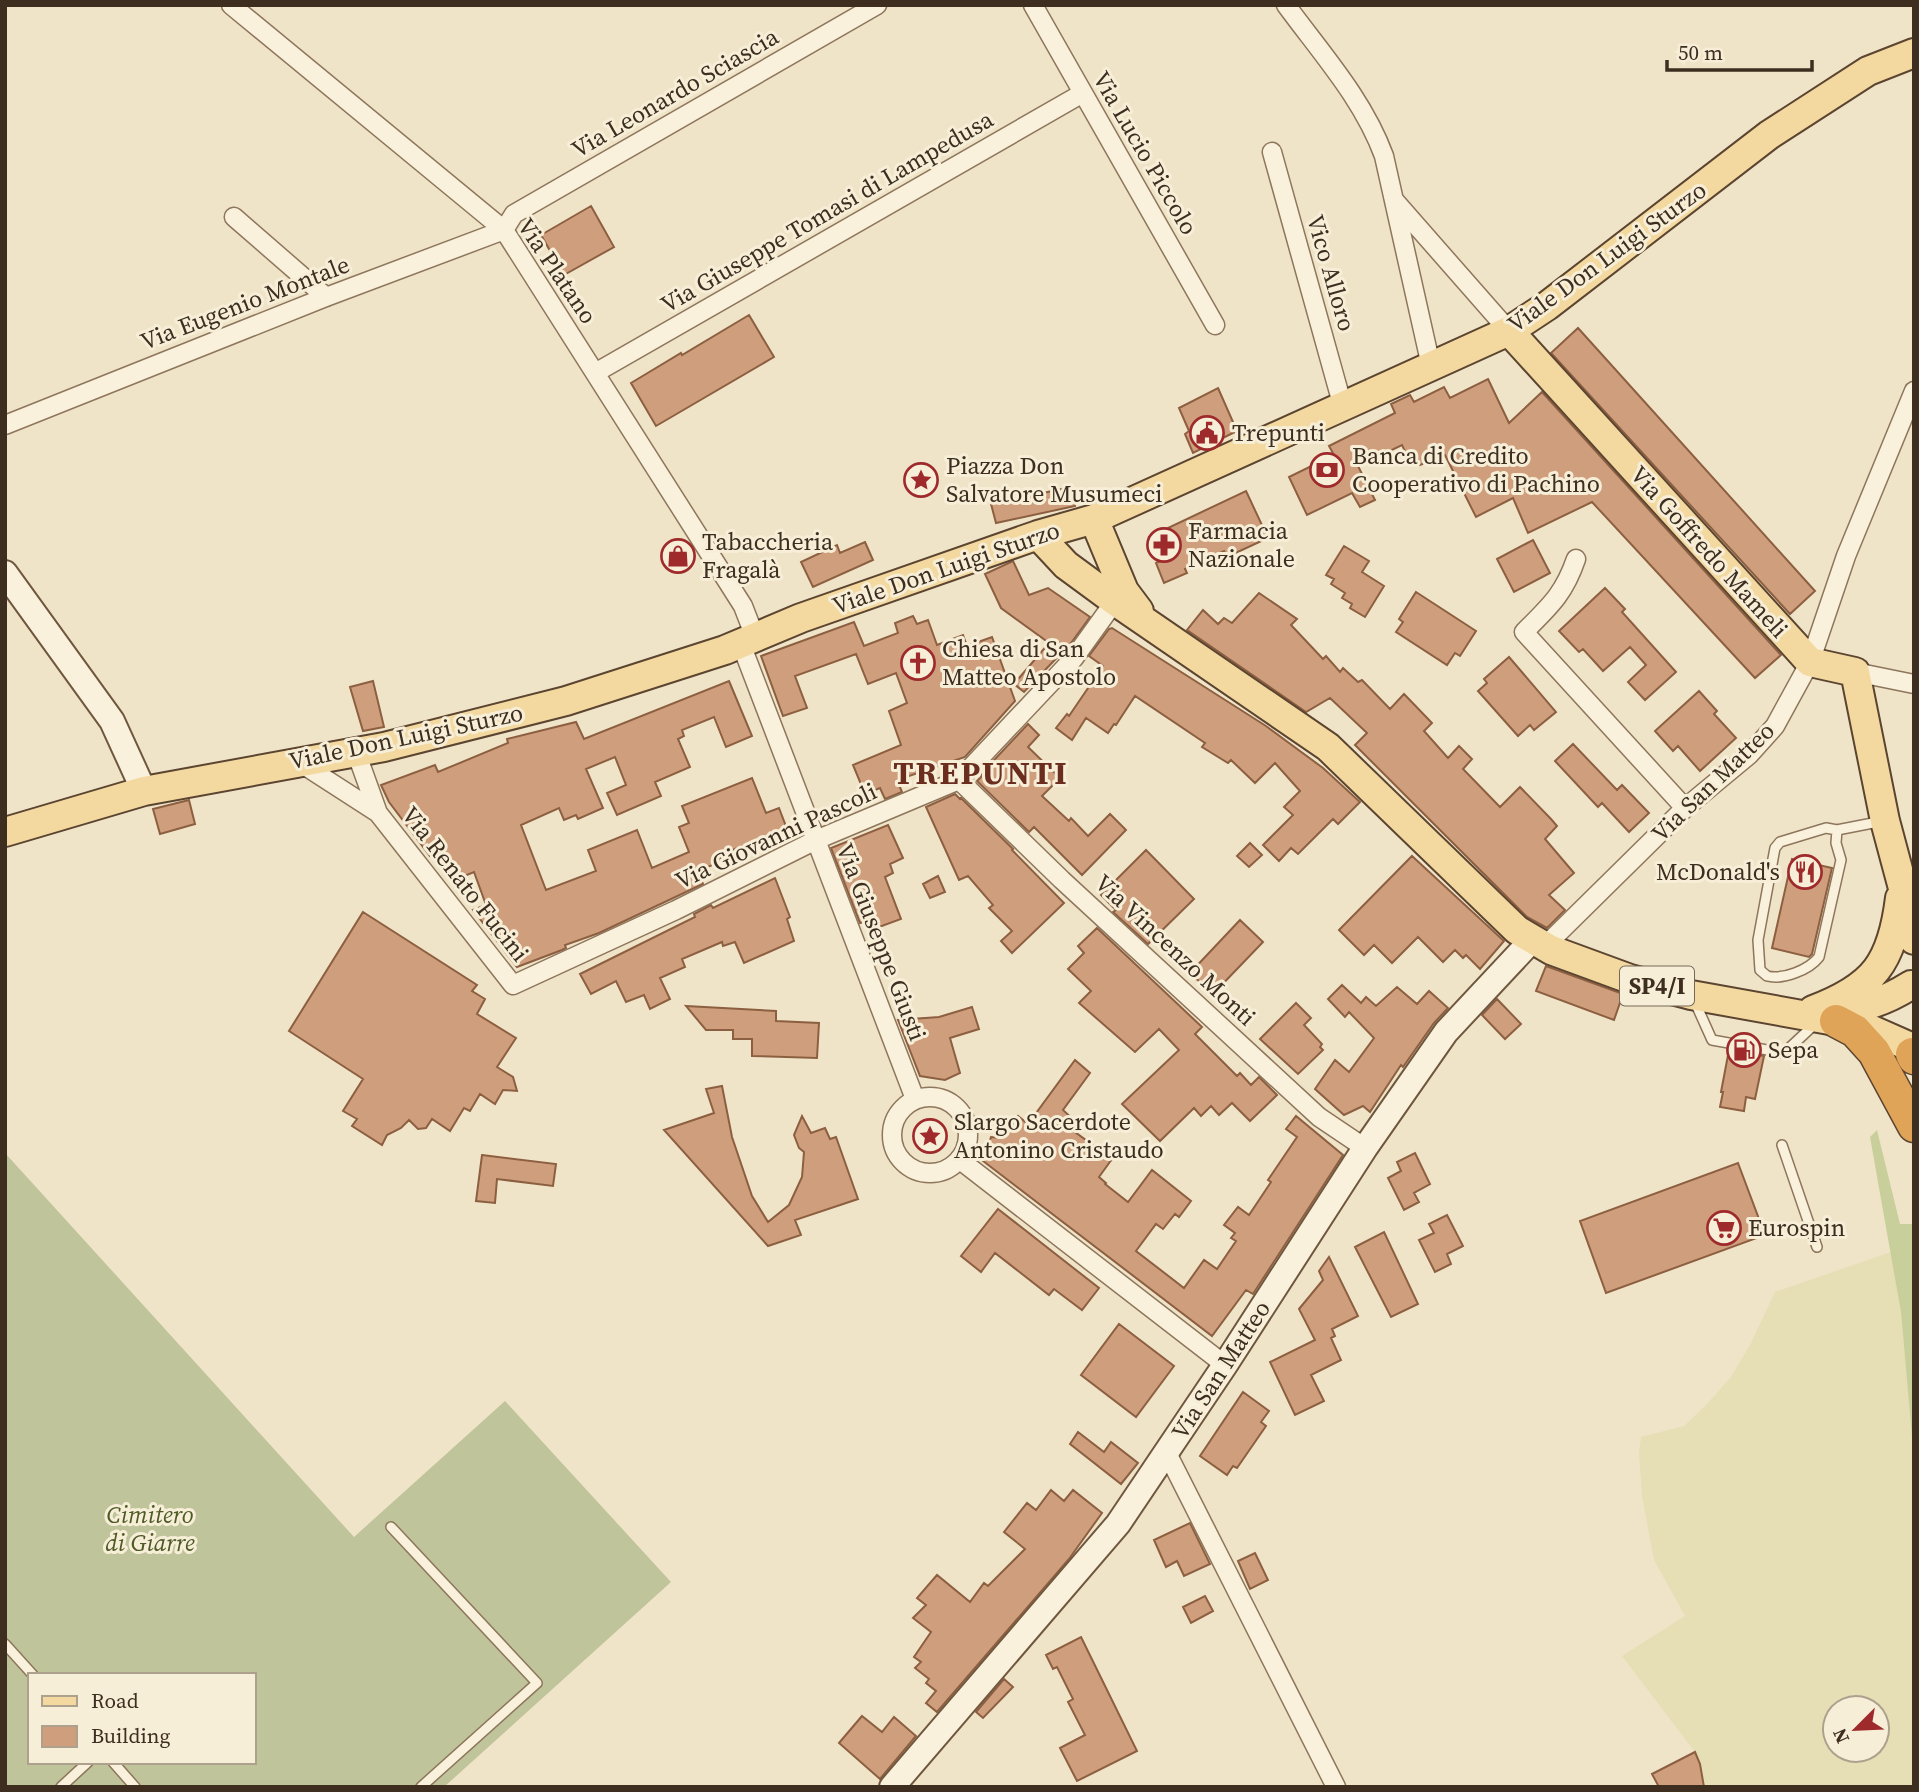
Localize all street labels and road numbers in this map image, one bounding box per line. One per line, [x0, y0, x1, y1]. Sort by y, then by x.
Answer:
street label: Via Leonardo Sciascia [565, 19, 785, 165]
street label: Via Lucio Piccolo [1085, 65, 1206, 241]
street label: Via Giuseppe Tomasi di Lampedusa [655, 102, 1000, 321]
street label: Viale Don Luigi Sturzo [1501, 173, 1713, 340]
street label: Via Platano [510, 211, 605, 330]
street label: Vico Alloro [1299, 211, 1364, 335]
street label: Via Eugenio Montale [136, 247, 354, 358]
street label: Via Goffredo Mameli [1623, 458, 1796, 645]
street label: Viale Don Luigi Sturzo [828, 513, 1064, 622]
street label: Viale Don Luigi Sturzo [286, 696, 526, 777]
street label: Via San Matteo [1644, 714, 1782, 849]
street label: Via Giovanni Pascoli [670, 774, 882, 897]
street label: Via Renato Fucini [394, 799, 537, 968]
street label: Via Giuseppe Giusti [829, 838, 934, 1045]
street label: Via Vincenzo Monti [1088, 866, 1263, 1033]
road number: SP4/I [1620, 967, 1694, 1006]
street label: Via San Matteo [1163, 1294, 1278, 1446]

